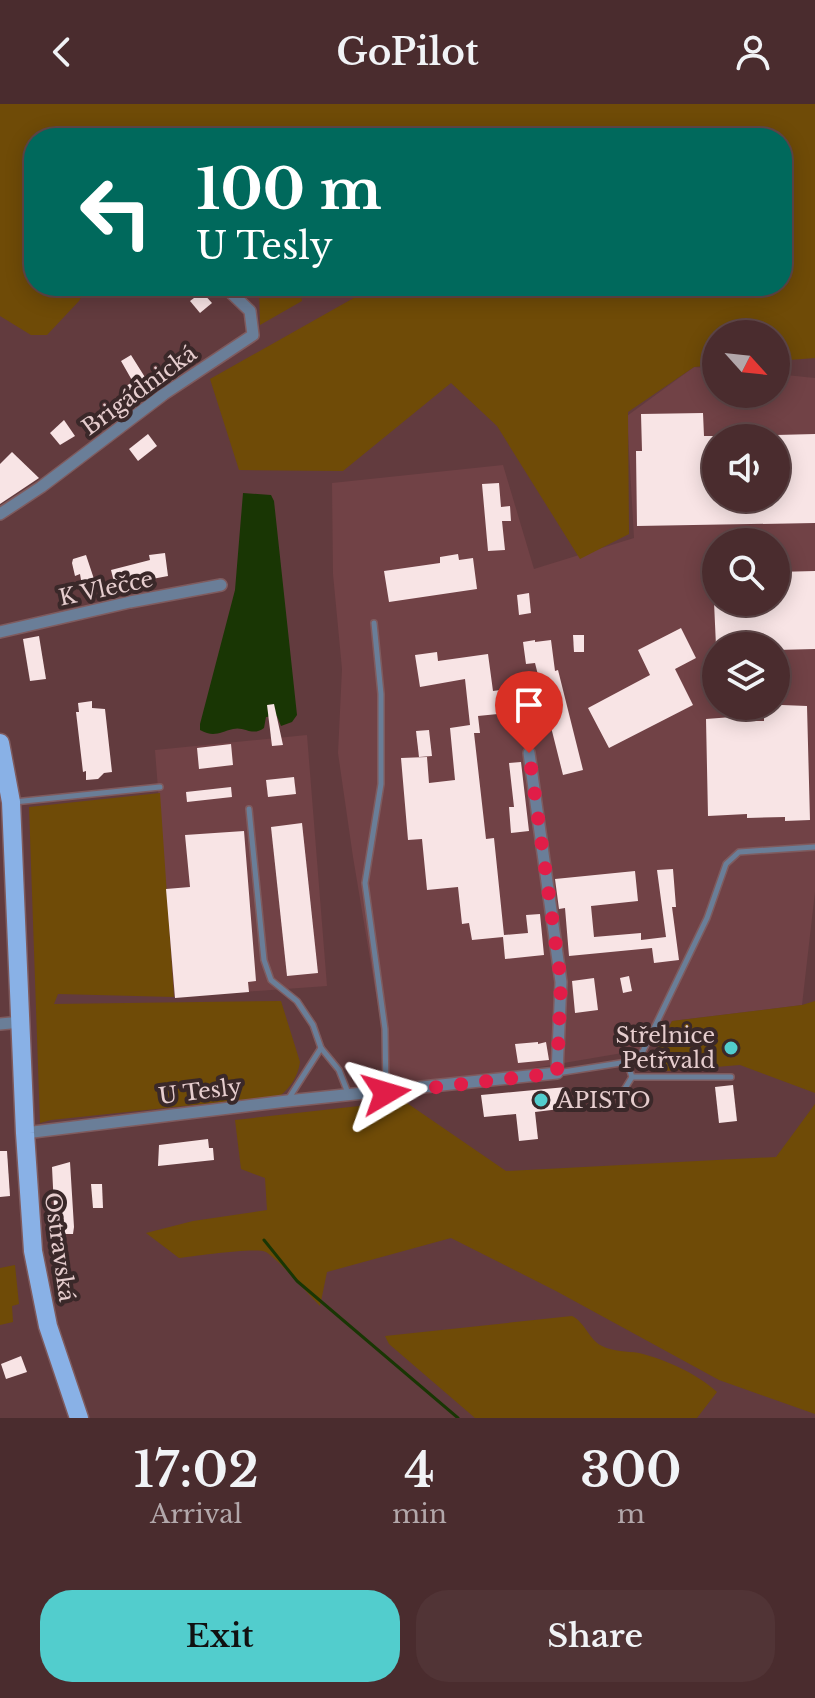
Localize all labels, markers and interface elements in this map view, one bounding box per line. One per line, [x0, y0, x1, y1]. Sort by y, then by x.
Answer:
icon: back [40, 30, 84, 74]
text: GoPilot [336, 30, 479, 75]
icon: person [731, 30, 775, 74]
text: 100 m [196, 155, 382, 224]
icon: left [64, 160, 168, 264]
text: U Tesly [196, 224, 333, 269]
north arrow [702, 320, 790, 408]
map controls [702, 320, 790, 720]
street label: Brigádnická [77, 339, 203, 441]
button: sound [702, 424, 790, 512]
button: search [702, 528, 790, 616]
street label: K Vlečce [56, 565, 156, 612]
button: layers [702, 632, 790, 720]
pin [495, 671, 563, 753]
icon: arrive [507, 683, 551, 727]
place label: Střelnice Petřvald [616, 1022, 715, 1074]
marker: Střelnice Petřvald [722, 1039, 740, 1057]
position arrow [344, 1051, 428, 1135]
street label: U Tesly [157, 1073, 243, 1110]
place label: APISTO [556, 1087, 651, 1114]
marker: APISTO [532, 1091, 550, 1109]
street label: Ostravská [38, 1191, 81, 1304]
text: 17:02 [133, 1440, 259, 1500]
text: 4 [404, 1440, 435, 1500]
text: 300 [580, 1440, 682, 1500]
text: Arrival [150, 1498, 242, 1530]
text: min [392, 1498, 447, 1530]
text: m [617, 1498, 645, 1530]
button: Exit [40, 1590, 400, 1682]
button: Share [416, 1590, 775, 1682]

